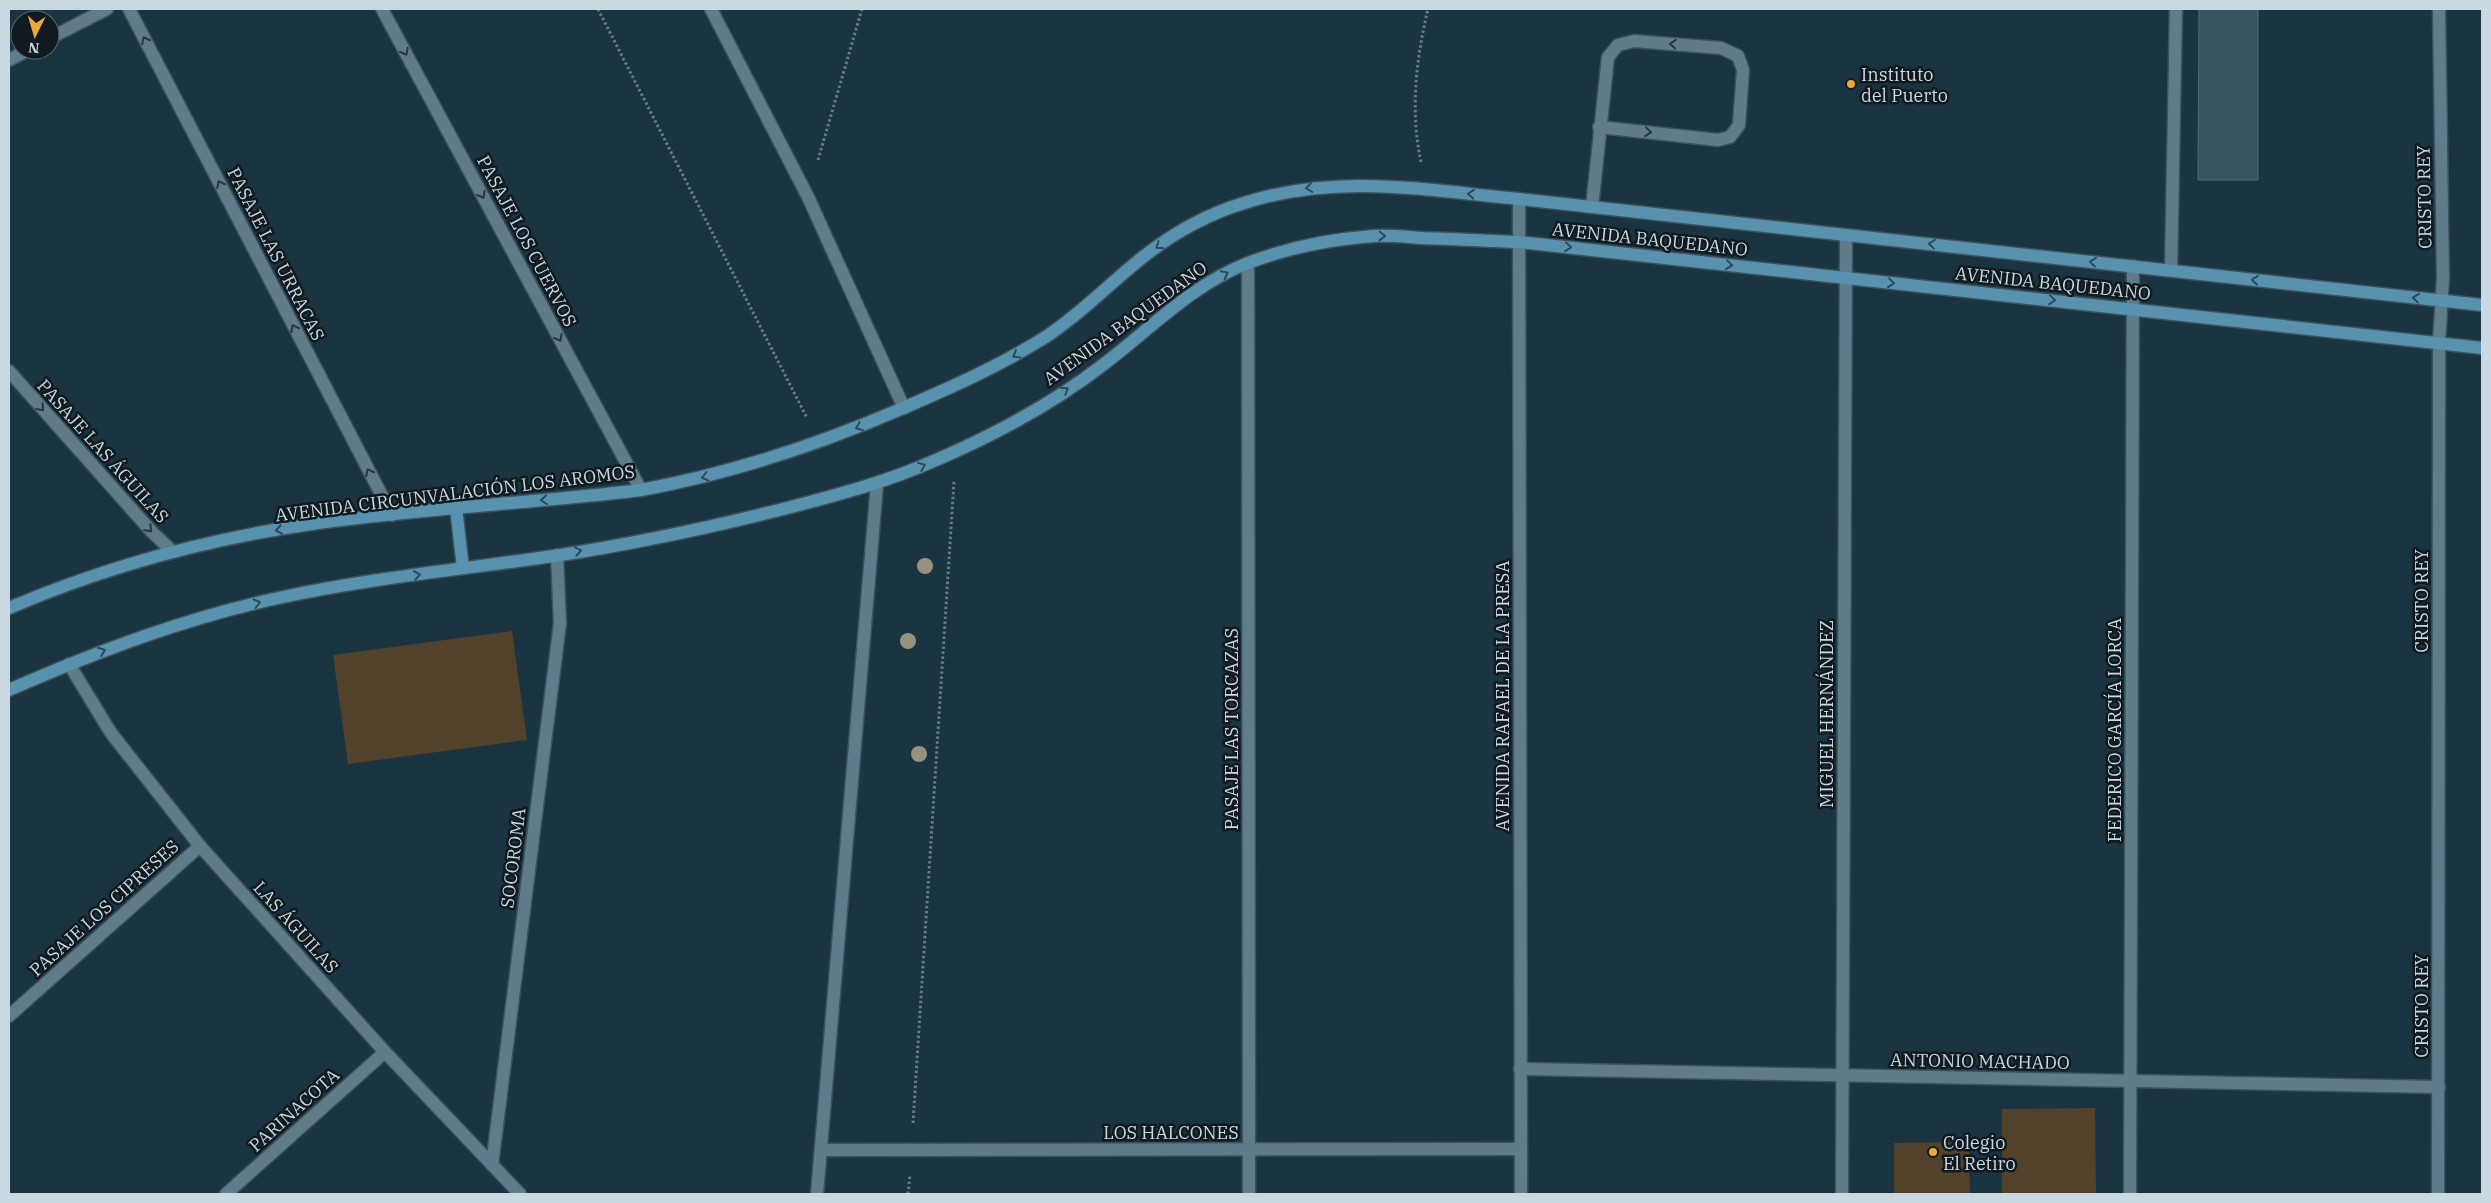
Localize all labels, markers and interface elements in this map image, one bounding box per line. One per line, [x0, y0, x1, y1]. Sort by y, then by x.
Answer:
north arrow [10, 10, 60, 60]
one-way arrow [141, 36, 151, 45]
text: N [28, 39, 40, 57]
one-way arrow [1668, 39, 1676, 50]
one-way arrow [399, 46, 409, 55]
place label: Instituto del Puerto [1861, 63, 1948, 107]
marker: Instituto del Puerto [1845, 78, 1857, 90]
one-way arrow [1644, 126, 1652, 137]
street label: CRISTO REY [2412, 144, 2436, 249]
street label: PASAJE LOS CUERVOS [472, 151, 582, 331]
street label: PASAJE LAS URRACAS [222, 163, 330, 345]
one-way arrow [216, 180, 226, 189]
one-way arrow [1304, 182, 1312, 193]
one-way arrow [476, 189, 486, 198]
one-way arrow [1466, 189, 1474, 200]
street label: AVENIDA BAQUEDANO [1551, 217, 1749, 261]
one-way arrow [1378, 231, 1386, 241]
one-way arrow [1928, 239, 1936, 250]
one-way arrow [1155, 240, 1165, 249]
one-way arrow [1564, 241, 1572, 252]
street label: AVENIDA BAQUEDANO [1039, 256, 1211, 390]
one-way arrow [2089, 257, 2097, 268]
one-way arrow [1725, 259, 1733, 270]
street label: AVENIDA BAQUEDANO [1954, 261, 2152, 305]
one-way arrow [1220, 270, 1229, 280]
one-way arrow [2251, 275, 2259, 286]
one-way arrow [1887, 277, 1895, 288]
one-way arrow [2412, 293, 2420, 304]
one-way arrow [2048, 294, 2056, 305]
one-way arrow [290, 324, 300, 333]
one-way arrow [553, 332, 563, 341]
one-way arrow [1012, 348, 1021, 358]
street label: PASAJE LAS ÁGUILAS [32, 374, 174, 528]
one-way arrow [1060, 387, 1069, 396]
one-way arrow [35, 402, 44, 411]
one-way arrow [855, 421, 864, 431]
street label: AVENIDA CIRCUNVALACIÓN LOS AROMOS [274, 460, 636, 526]
one-way arrow [917, 462, 926, 472]
one-way arrow [365, 468, 375, 477]
one-way arrow [700, 471, 709, 482]
one-way arrow [540, 494, 548, 505]
one-way arrow [143, 524, 152, 533]
one-way arrow [274, 525, 283, 535]
one-way arrow [574, 547, 582, 557]
street label: CRISTO REY [2410, 549, 2433, 653]
street label: AVENIDA RAFAEL DE LA PRESA [1491, 560, 1514, 832]
one-way arrow [413, 570, 421, 581]
one-way arrow [253, 598, 262, 609]
street label: FEDERICO GARCÍA LORCA [2103, 617, 2126, 842]
street label: MIGUEL HERNÁNDEZ [1815, 620, 1838, 808]
street label: PASAJE LAS TORCAZAS [1220, 628, 1243, 830]
one-way arrow [97, 647, 106, 657]
street label: SOCOROMA [495, 806, 531, 909]
street label: PASAJE LOS CIPRESES [24, 835, 184, 981]
street label: LAS ÁGUILAS [249, 876, 343, 978]
street label: CRISTO REY [2410, 954, 2433, 1058]
street label: ANTONIO MACHADO [1890, 1048, 2070, 1074]
street label: PARINACOTA [244, 1063, 345, 1157]
street label: LOS HALCONES [1103, 1121, 1239, 1144]
place label: Colegio El Retiro [1943, 1131, 2016, 1175]
marker: Colegio El Retiro [1927, 1146, 1939, 1158]

